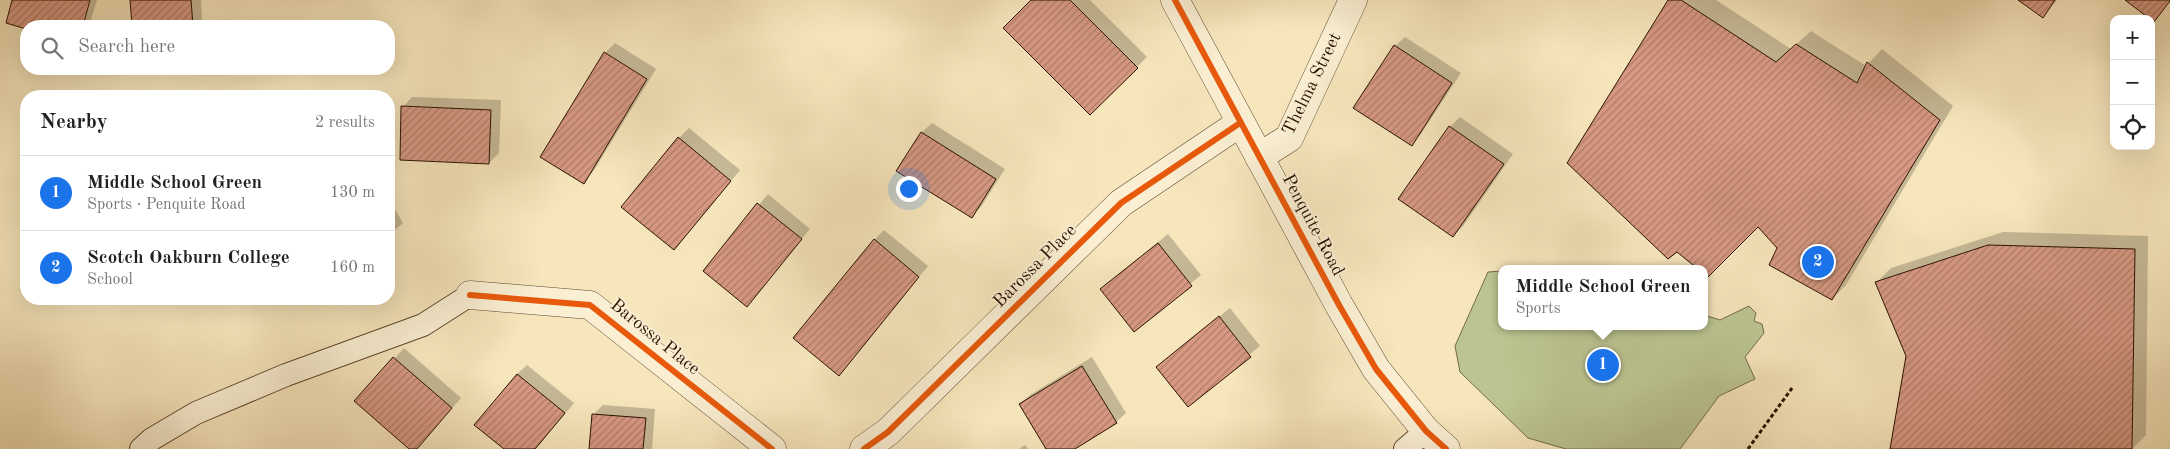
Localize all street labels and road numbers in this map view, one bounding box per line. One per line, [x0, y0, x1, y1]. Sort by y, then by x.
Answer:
street label: Thelma Street [1279, 30, 1345, 138]
street label: Penquite Road [1279, 171, 1347, 279]
street label: Barossa Place [990, 221, 1080, 311]
street label: Barossa Place [607, 296, 703, 378]

